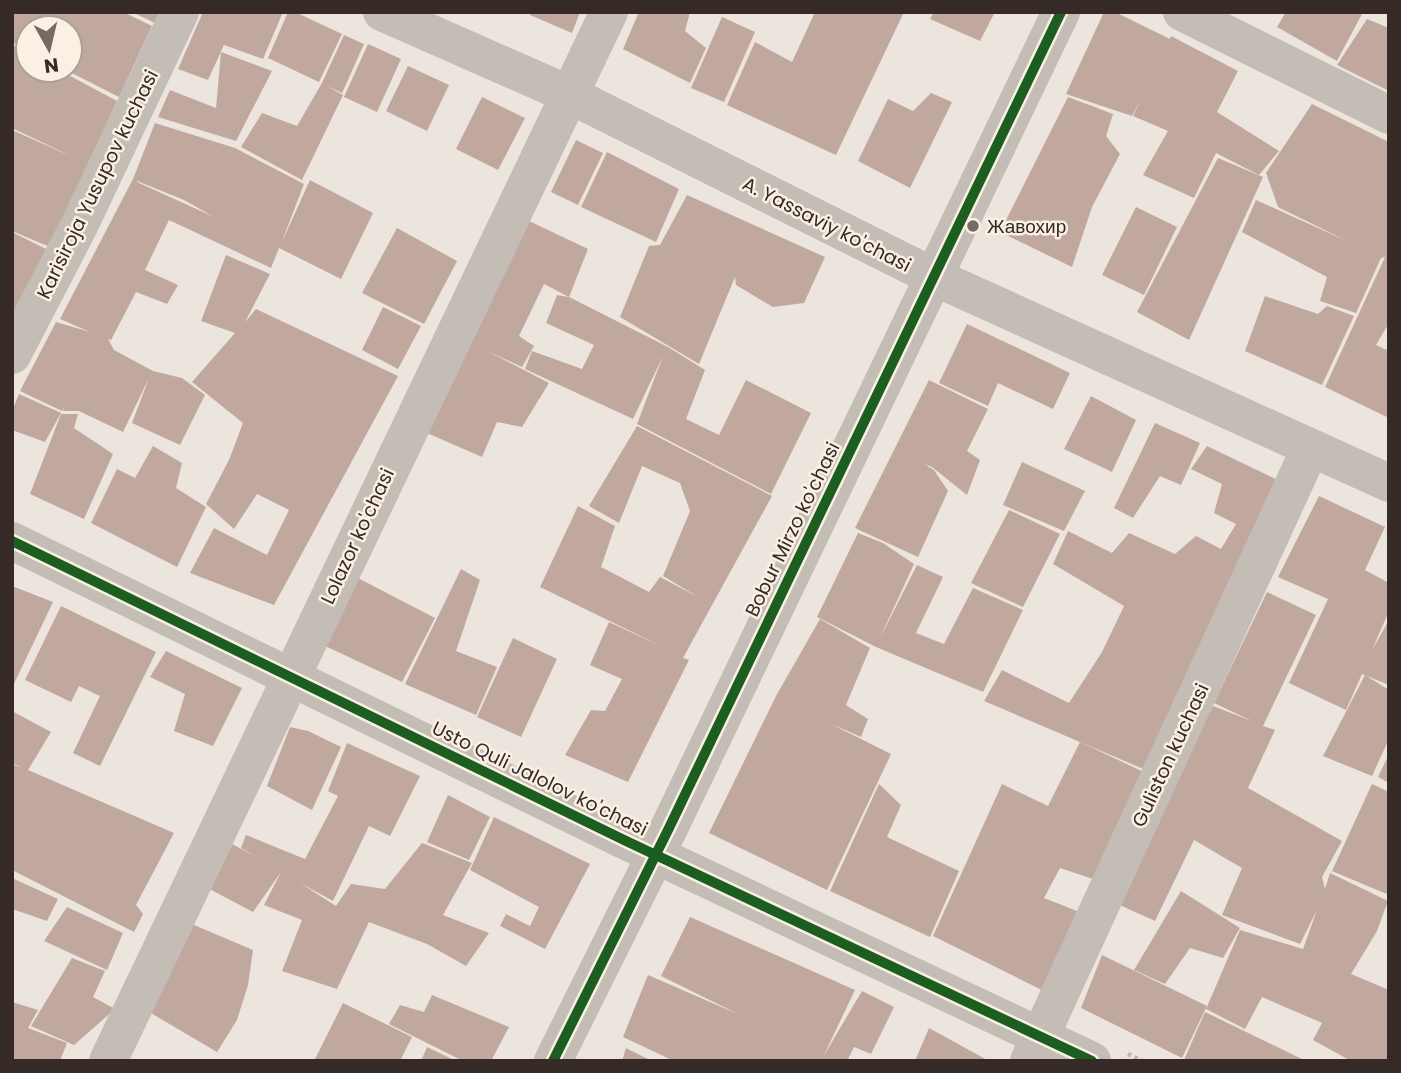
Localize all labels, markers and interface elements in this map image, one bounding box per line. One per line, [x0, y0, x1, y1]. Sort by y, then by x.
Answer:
north arrow [14, 14, 84, 84]
text: N [42, 51, 60, 80]
street label: Karisiroja Yusupov kuchasi [30, 65, 165, 303]
street label: A. Yassaviy ko'chasi [738, 170, 916, 279]
place label: Жавохир [987, 213, 1066, 240]
marker: Жавохир [965, 218, 981, 234]
street label: Bobur Mirzo ko'chasi [738, 437, 846, 621]
street label: Lolazor ko'chasi [314, 464, 401, 609]
street label: Guliston kuchasi [1125, 679, 1216, 831]
street label: Usto Quli Jalolov ko'chasi [427, 714, 652, 842]

